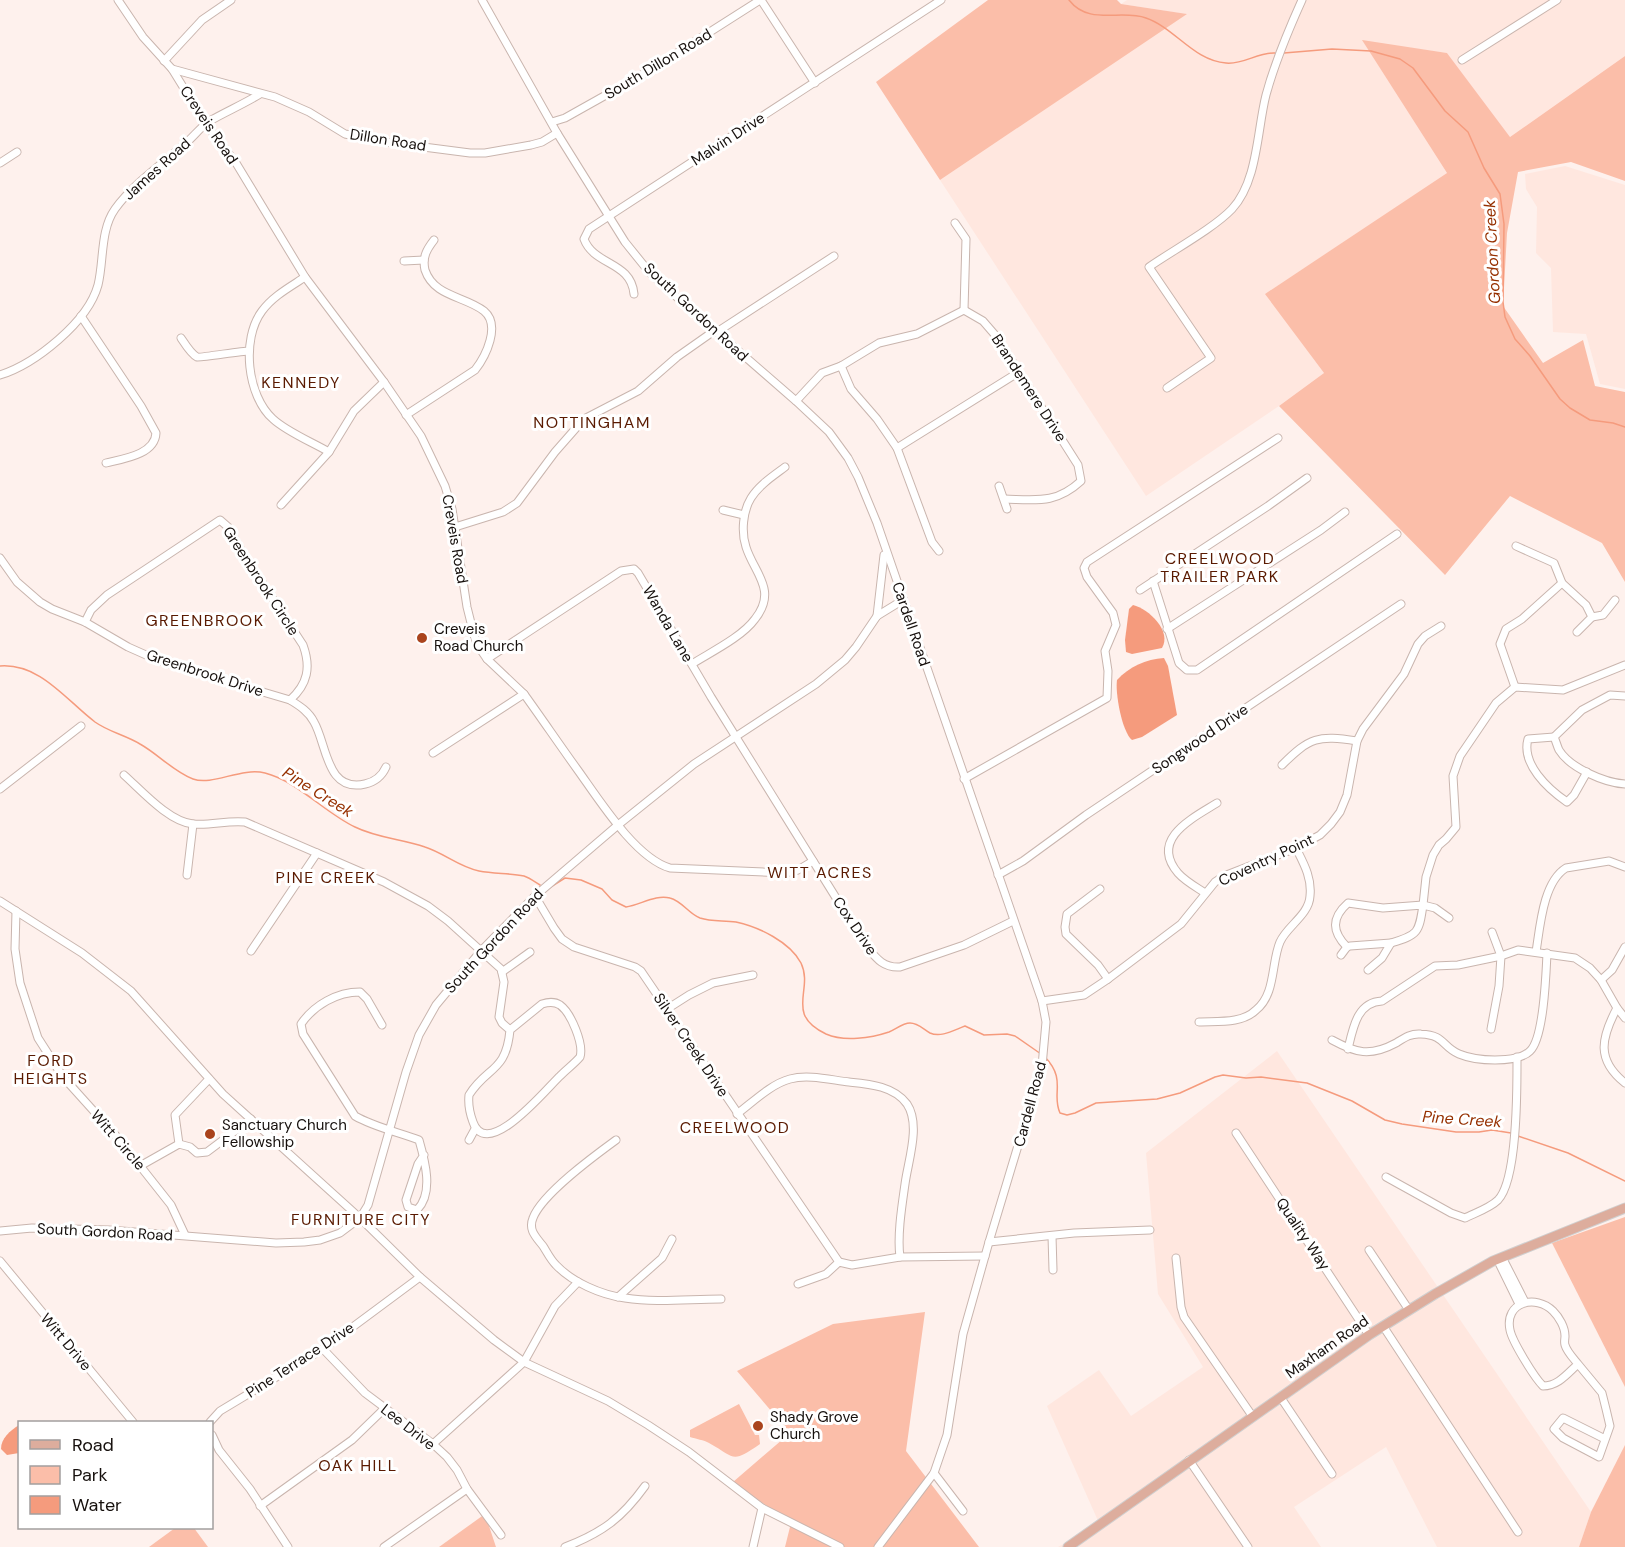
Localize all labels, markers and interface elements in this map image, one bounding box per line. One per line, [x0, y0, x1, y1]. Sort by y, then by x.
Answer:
street label: South Dillon Road [601, 24, 715, 104]
street label: Creveis Road [175, 82, 243, 168]
street label: Malvin Drive [687, 108, 769, 170]
street label: Dillon Road [348, 124, 428, 156]
street label: James Road [119, 133, 195, 205]
water label: Gordon Creek [1479, 199, 1505, 305]
street label: South Gordon Road [639, 258, 753, 366]
street label: Brandemere Drive [987, 330, 1071, 446]
district label: KENNEDY [261, 372, 341, 393]
district label: NOTTINGHAM [533, 412, 651, 433]
street label: Creveis Road [437, 493, 473, 585]
street label: Greenbrook Circle [218, 523, 304, 639]
district label: CREELWOOD TRAILER PARK [1160, 548, 1280, 587]
street label: Cardell Road [887, 579, 935, 669]
street label: Wanda Lane [638, 582, 698, 666]
district label: GREENBROOK [145, 610, 265, 631]
place label: Creveis Road Church [434, 619, 523, 656]
marker: Creveis Road Church [415, 631, 429, 645]
street label: Greenbrook Drive [144, 645, 266, 701]
street label: Songwood Drive [1148, 699, 1252, 779]
water label: Pine Creek [279, 762, 358, 822]
street label: Coventry Point [1215, 829, 1317, 891]
district label: WITT ACRES [767, 862, 873, 883]
district label: PINE CREEK [276, 867, 376, 888]
street label: South Gordon Road [440, 884, 548, 998]
street label: Cox Drive [828, 893, 882, 959]
street label: Silver Creek Drive [649, 989, 733, 1101]
district label: FORD HEIGHTS [13, 1050, 89, 1089]
street label: Cardell Road [1009, 1059, 1051, 1149]
street label: Witt Circle [86, 1106, 150, 1174]
water label: Pine Creek [1422, 1106, 1503, 1132]
place label: Sanctuary Church Fellowship [222, 1115, 347, 1152]
district label: CREELWOOD [680, 1117, 790, 1138]
marker: Sanctuary Church Fellowship [203, 1127, 217, 1141]
street label: Quality Way [1271, 1194, 1335, 1275]
district label: FURNITURE CITY [291, 1209, 431, 1230]
street label: South Gordon Road [37, 1218, 173, 1246]
street label: Witt Drive [36, 1309, 96, 1375]
street label: Maxham Road [1281, 1311, 1373, 1383]
street label: Pine Terrace Drive [242, 1318, 358, 1402]
street label: Lee Drive [377, 1399, 439, 1455]
place label: Shady Grove Church [770, 1407, 858, 1444]
marker: Shady Grove Church [751, 1419, 765, 1433]
legend [18, 1421, 213, 1529]
text: Road [72, 1433, 114, 1457]
district label: OAK HILL [318, 1455, 398, 1476]
text: Park [72, 1463, 108, 1487]
text: Water [72, 1493, 122, 1517]

